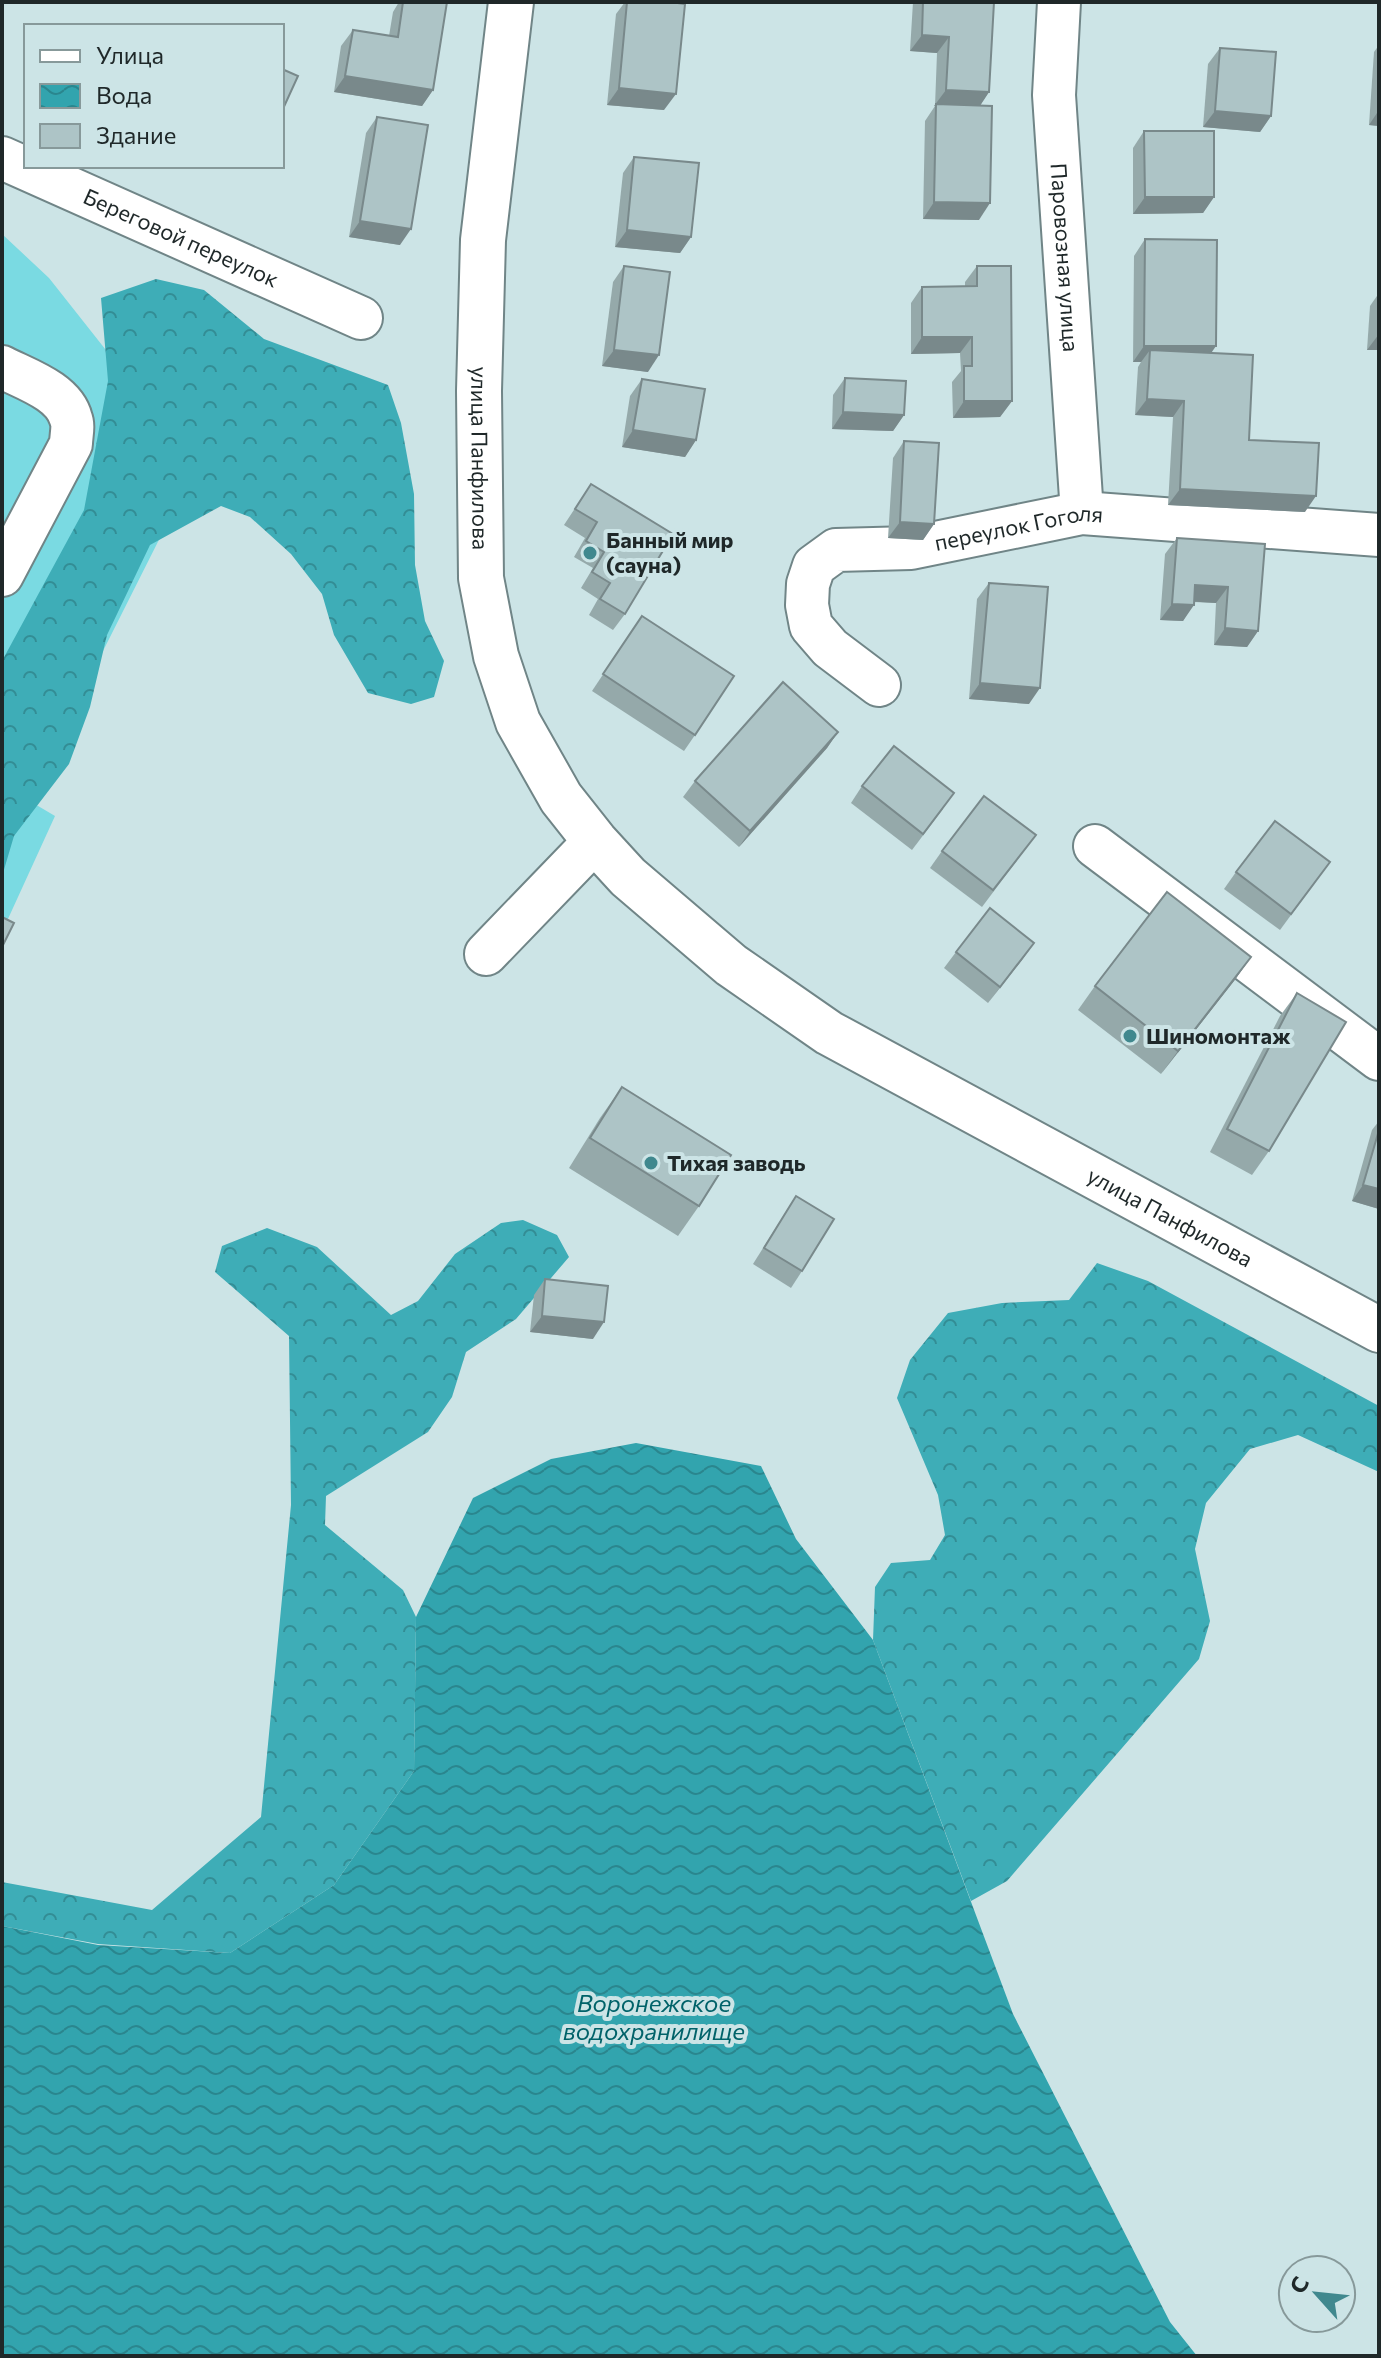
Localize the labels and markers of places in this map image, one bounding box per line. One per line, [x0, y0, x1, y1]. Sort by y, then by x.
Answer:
place label: Банный мир (сауна) [606, 526, 734, 578]
marker: Банный мир (сауна) [581, 544, 599, 562]
place label: Шиномонтаж [1146, 1022, 1291, 1049]
marker: Шиномонтаж [1121, 1027, 1139, 1045]
place label: Тихая заводь [667, 1149, 806, 1176]
marker: Тихая заводь [642, 1154, 660, 1172]

